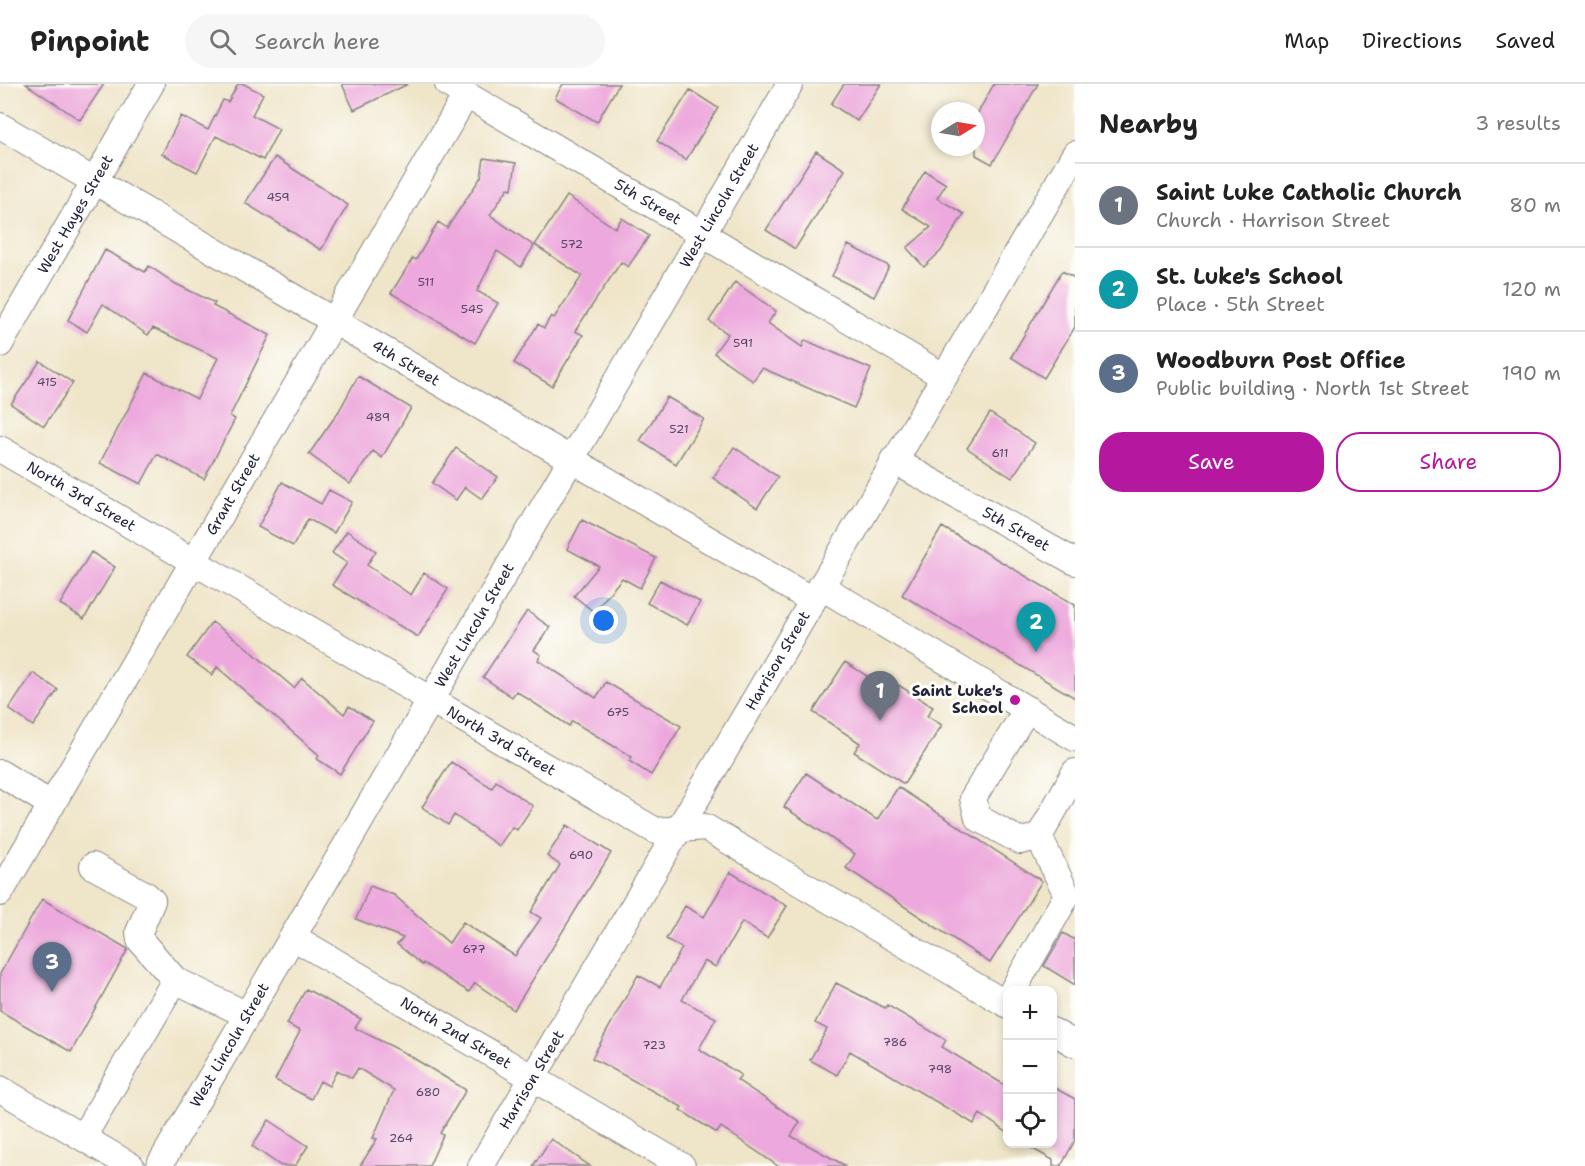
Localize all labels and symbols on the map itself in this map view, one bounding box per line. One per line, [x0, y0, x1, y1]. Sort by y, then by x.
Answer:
north arrow [931, 102, 985, 156]
street label: West Lincoln Street [675, 139, 763, 271]
street label: West Hayes Street [33, 151, 118, 277]
street label: 5th Street [611, 174, 685, 229]
house number: 459 [266, 189, 290, 205]
house number: 572 [561, 236, 583, 252]
house number: 511 [418, 274, 434, 290]
house number: 545 [461, 301, 483, 317]
street label: 4th Street [368, 335, 443, 391]
house number: 591 [733, 335, 753, 351]
house number: 415 [37, 374, 57, 390]
house number: 489 [366, 409, 390, 425]
house number: 521 [669, 421, 689, 437]
house number: 611 [991, 445, 1009, 461]
street label: Grant Street [201, 449, 265, 539]
street label: North 3rd Street [23, 457, 139, 536]
street label: 5th Street [979, 502, 1053, 556]
street label: West Lincoln Street [430, 559, 519, 691]
pin: 2 [1016, 602, 1056, 652]
your location [589, 606, 618, 635]
street label: Harrison Street [741, 607, 815, 714]
pin: 1 [860, 672, 900, 721]
place label: Saint Luke's School [912, 681, 1003, 718]
marker: Saint Luke's School [1008, 693, 1022, 707]
street label: North 3rd Street [443, 701, 559, 780]
house number: 675 [607, 704, 629, 720]
house number: 690 [569, 847, 593, 863]
house number: 677 [462, 941, 486, 957]
pin: 3 [32, 942, 72, 992]
street label: West Lincoln Street [185, 979, 274, 1111]
street label: North 2nd Street [397, 992, 515, 1073]
street label: Harrison Street [495, 1026, 569, 1133]
house number: 786 [883, 1034, 907, 1050]
house number: 723 [642, 1037, 666, 1053]
house number: 798 [928, 1061, 952, 1077]
house number: 680 [416, 1084, 440, 1100]
house number: 264 [389, 1130, 413, 1146]

